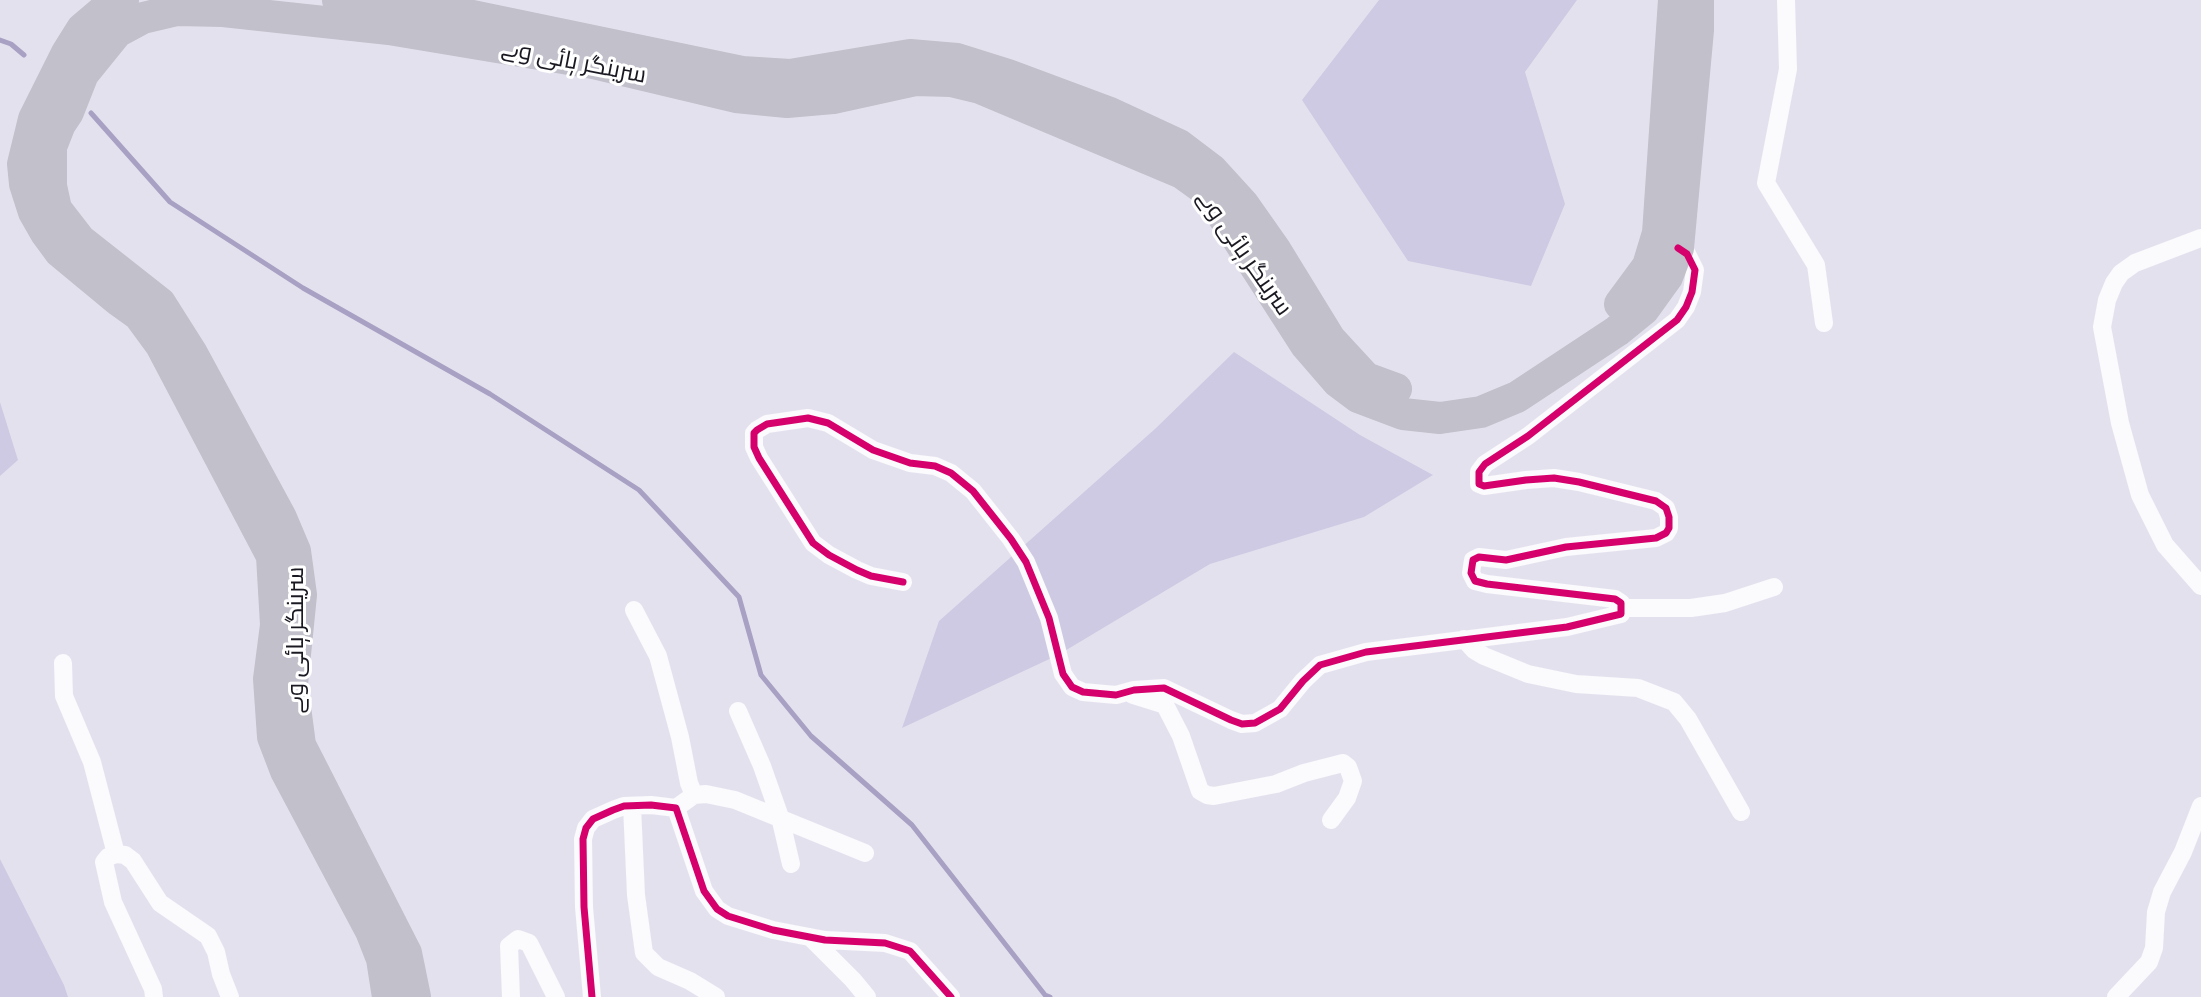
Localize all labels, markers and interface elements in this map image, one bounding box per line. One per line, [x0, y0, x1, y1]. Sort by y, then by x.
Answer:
street label: سرینگر ہائی وے [499, 34, 649, 90]
street label: سرینگر ہائی وے [1190, 185, 1298, 321]
street label: سرینگر ہائی وے [282, 567, 310, 713]

